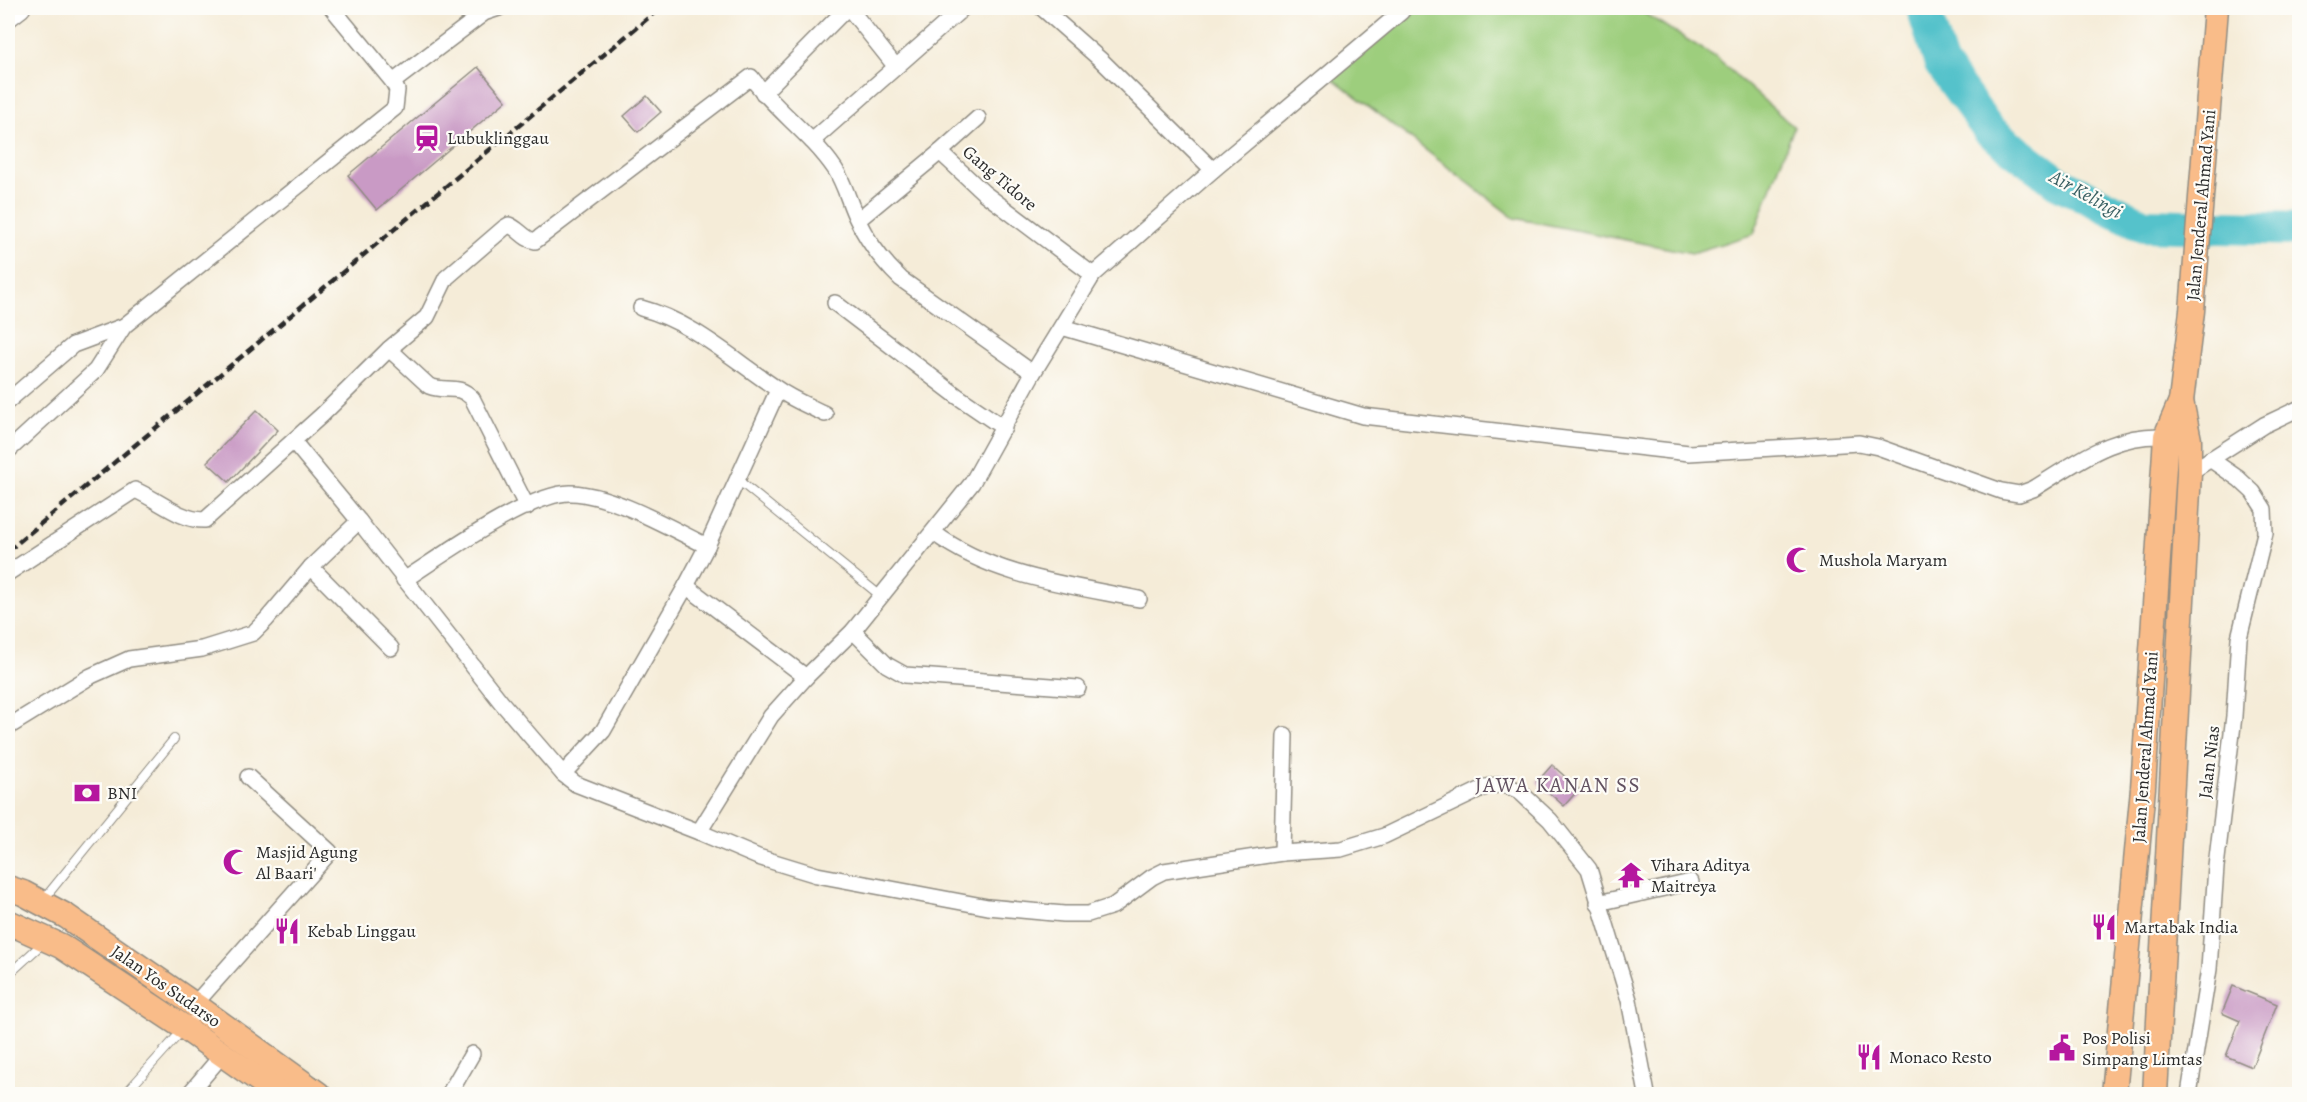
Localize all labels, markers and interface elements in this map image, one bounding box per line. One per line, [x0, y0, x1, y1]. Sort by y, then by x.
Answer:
street label: Jalan Jenderal Ahmad Yani [2181, 108, 2221, 302]
station icon: Lubuklinggau [412, 123, 442, 153]
place label: Lubuklinggau [447, 126, 549, 150]
street label: Gang Tidore [958, 140, 1042, 216]
water label: Air Kelingi [2044, 162, 2127, 225]
mosque icon: Mushola Maryam [1784, 545, 1814, 575]
place label: Mushola Maryam [1819, 548, 1948, 572]
street label: Jalan Jenderal Ahmad Yani [2126, 650, 2164, 844]
street label: Jalan Nias [2193, 724, 2225, 800]
district label: JAWA KANAN SS [1475, 771, 1641, 799]
bank icon: BNI [72, 778, 102, 808]
place label: BNI [107, 781, 137, 805]
place label: Masjid Agung Al Baari' [255, 840, 358, 885]
mosque icon: Masjid Agung Al Baari' [221, 847, 251, 877]
place label: Vihara Aditya Maitreya [1650, 853, 1751, 898]
temple icon: Vihara Aditya Maitreya [1616, 860, 1646, 890]
restaurant icon: Martabak India [2089, 912, 2119, 942]
place label: Martabak India [2124, 915, 2239, 939]
restaurant icon: Kebab Linggau [272, 916, 302, 946]
place label: Kebab Linggau [307, 919, 416, 943]
street label: Jalan Yos Sudarso [106, 939, 226, 1033]
place label: Pos Polisi Simpang Limtas [2082, 1026, 2203, 1071]
public building icon: Pos Polisi Simpang Limtas [2047, 1033, 2077, 1063]
restaurant icon: Monaco Resto [1854, 1042, 1884, 1072]
place label: Monaco Resto [1889, 1045, 1992, 1069]

